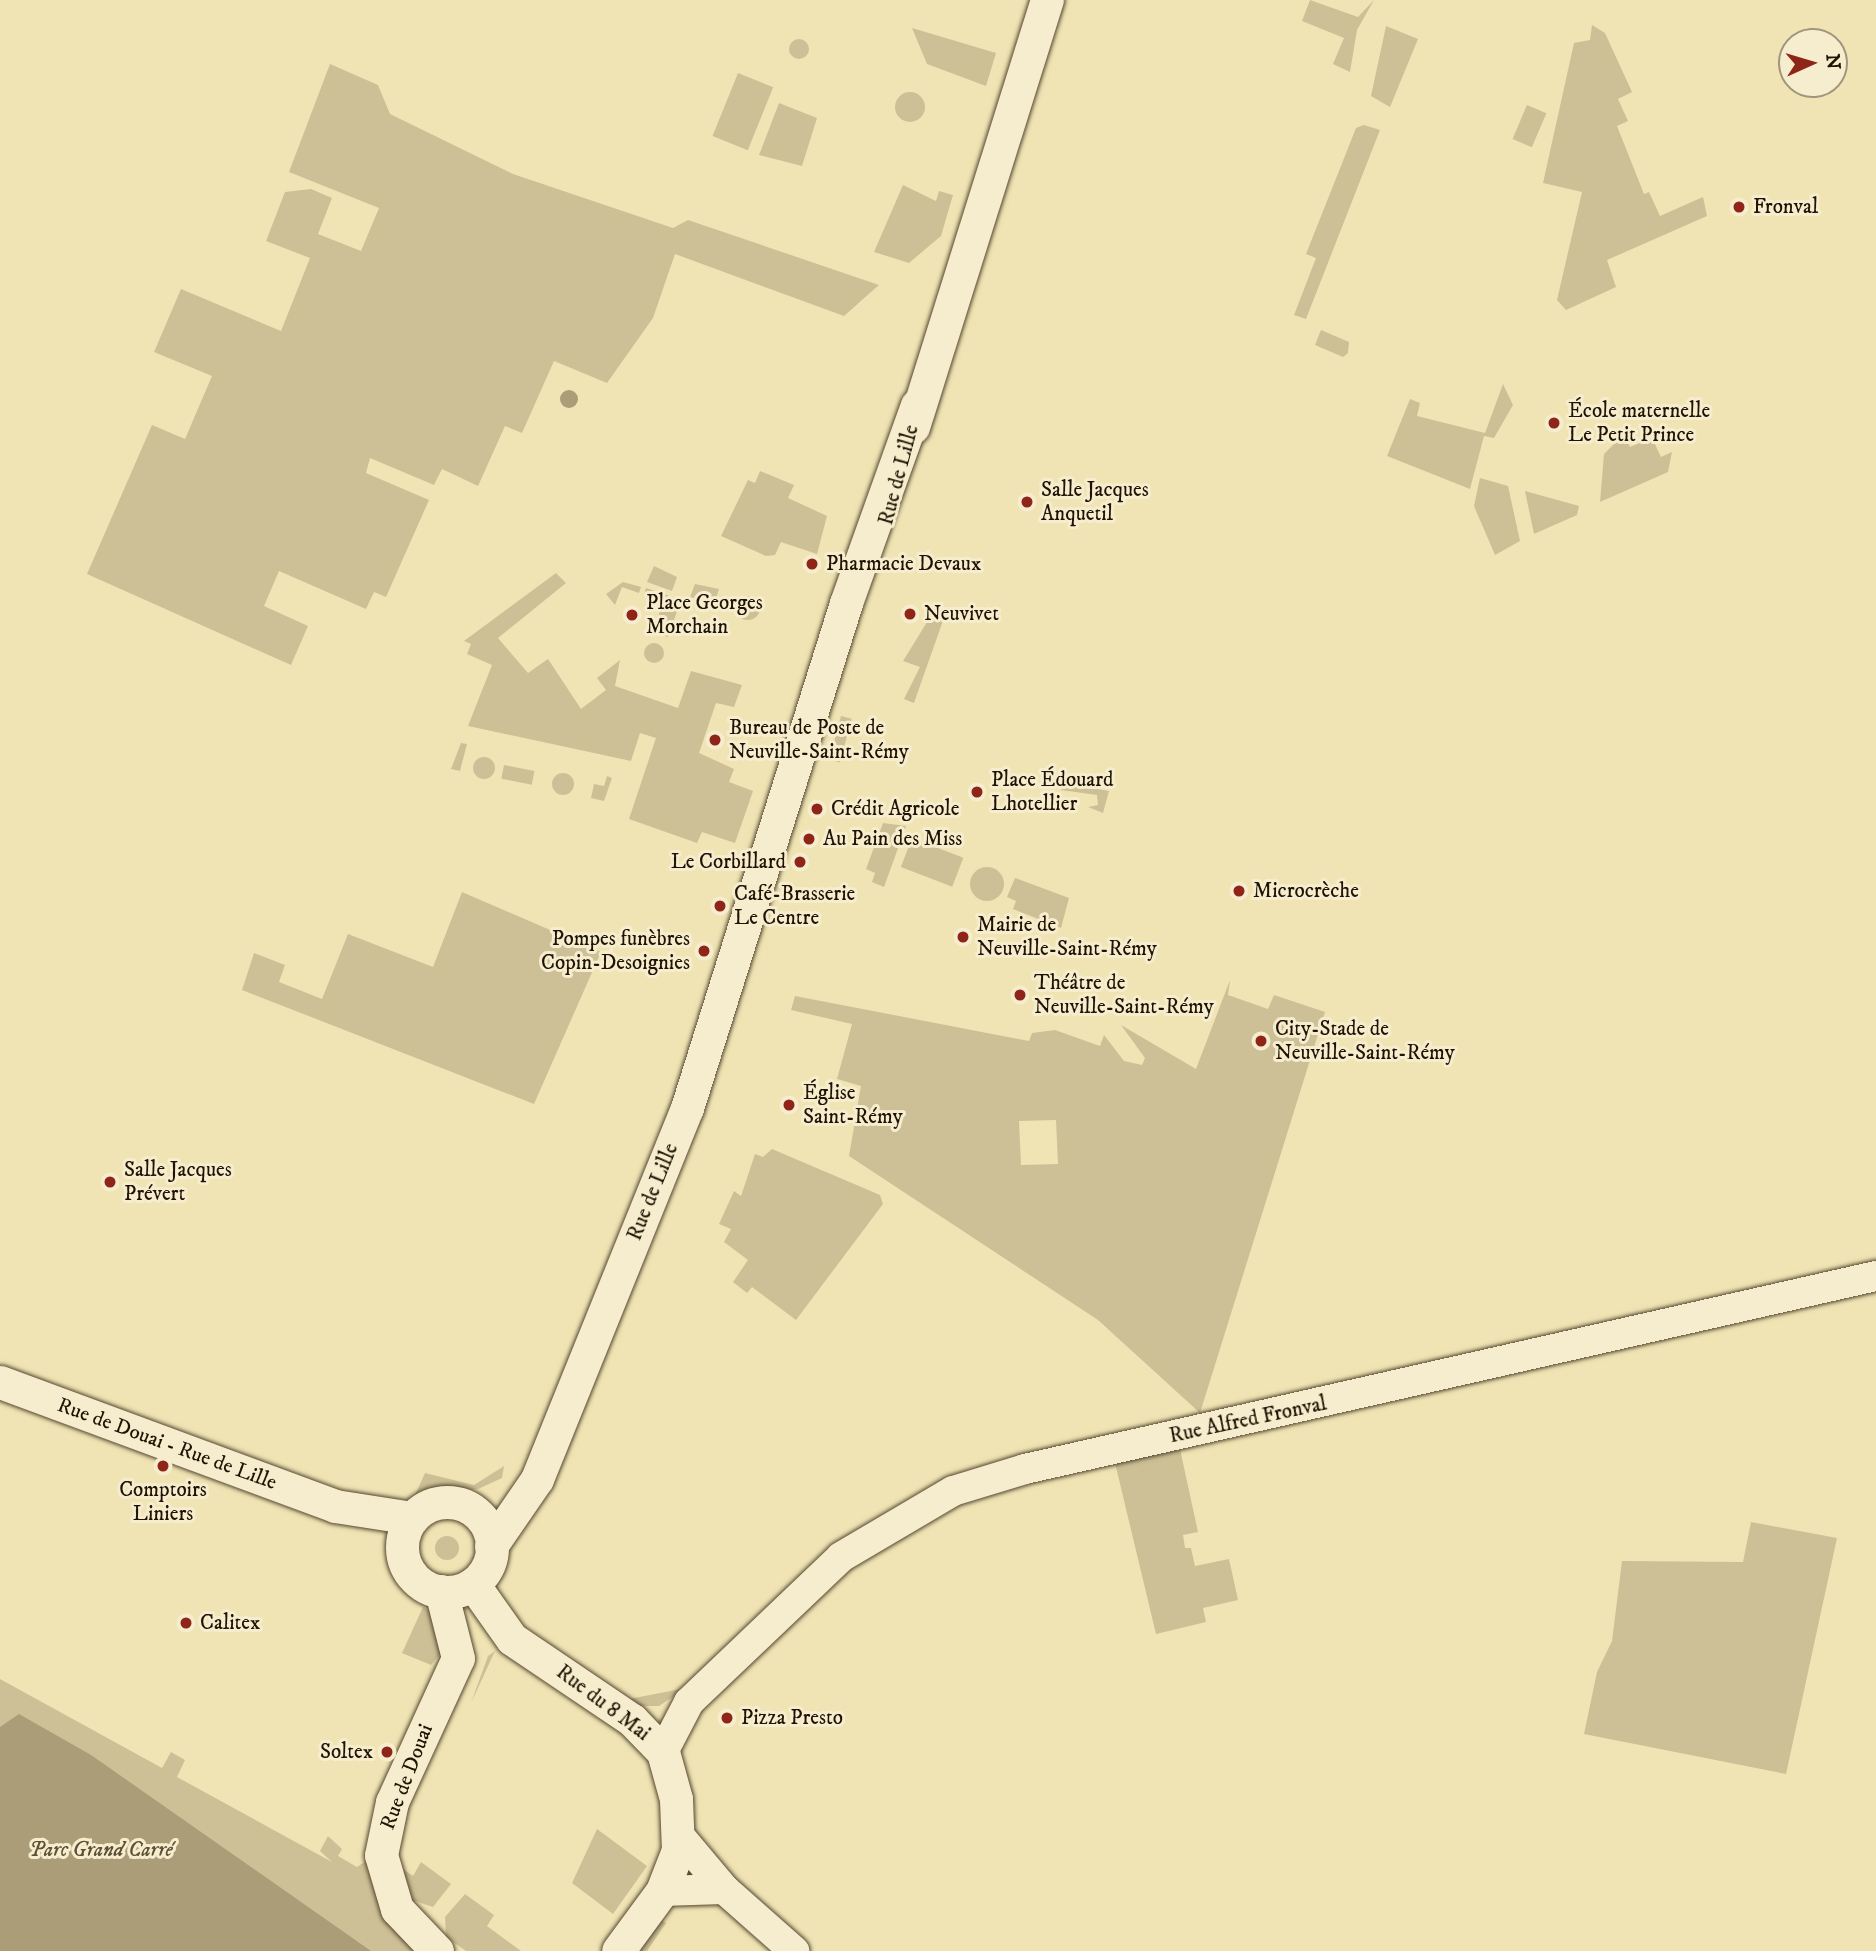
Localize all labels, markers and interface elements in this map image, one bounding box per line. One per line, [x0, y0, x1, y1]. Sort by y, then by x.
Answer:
north arrow [1778, 28, 1848, 98]
text: N [1820, 53, 1844, 70]
place label: Fronval [1753, 194, 1818, 220]
marker: Fronval [1731, 199, 1747, 215]
place label: École maternelle Le Petit Prince [1568, 398, 1710, 448]
marker: École maternelle Le Petit Prince [1546, 415, 1562, 431]
street label: Rue de Lille [874, 422, 924, 528]
place label: Salle Jacques Anquetil [1041, 477, 1149, 527]
marker: Salle Jacques Anquetil [1019, 494, 1035, 510]
place label: Pharmacie Devaux [826, 551, 981, 577]
marker: Pharmacie Devaux [804, 556, 820, 572]
place label: Place Georges Morchain [646, 590, 763, 640]
place label: Neuvivet [924, 601, 999, 627]
marker: Neuvivet [902, 606, 918, 622]
marker: Place Georges Morchain [624, 607, 640, 623]
place label: Bureau de Poste de Neuville-Saint-Rémy [729, 715, 909, 765]
marker: Bureau de Poste de Neuville-Saint-Rémy [707, 732, 723, 748]
place label: Place Édouard Lhotellier [991, 767, 1113, 817]
marker: Place Édouard Lhotellier [969, 784, 985, 800]
place label: Crédit Agricole [831, 796, 959, 822]
marker: Crédit Agricole [809, 801, 825, 817]
place label: Au Pain des Miss [823, 826, 962, 852]
marker: Au Pain des Miss [801, 831, 817, 847]
place label: Le Corbillard [671, 849, 786, 875]
marker: Le Corbillard [792, 854, 808, 870]
place label: Microcrèche [1253, 878, 1359, 904]
place label: Café-Brasserie Le Centre [734, 881, 855, 931]
marker: Microcrèche [1231, 883, 1247, 899]
marker: Café-Brasserie Le Centre [712, 898, 728, 914]
place label: Mairie de Neuville-Saint-Rémy [977, 912, 1157, 962]
place label: Pompes funèbres Copin-Desoignies [541, 926, 690, 976]
marker: Mairie de Neuville-Saint-Rémy [955, 929, 971, 945]
marker: Pompes funèbres Copin-Desoignies [696, 943, 712, 959]
place label: Théâtre de Neuville-Saint-Rémy [1034, 970, 1214, 1020]
marker: Théâtre de Neuville-Saint-Rémy [1012, 987, 1028, 1003]
place label: City-Stade de Neuville-Saint-Rémy [1275, 1016, 1455, 1066]
marker: City-Stade de Neuville-Saint-Rémy [1253, 1033, 1269, 1049]
place label: Église Saint-Rémy [803, 1080, 903, 1130]
marker: Église Saint-Rémy [781, 1097, 797, 1113]
street label: Rue de Lille [622, 1140, 684, 1244]
place label: Salle Jacques Prévert [124, 1157, 232, 1207]
marker: Salle Jacques Prévert [102, 1174, 118, 1190]
street label: Rue Alfred Fronval [1167, 1391, 1329, 1449]
street label: Rue de Douai - Rue de Lille [54, 1393, 280, 1495]
marker: Comptoirs Liniers [155, 1458, 171, 1474]
place label: Comptoirs Liniers [119, 1477, 207, 1527]
place label: Calitex [200, 1610, 260, 1636]
marker: Calitex [178, 1615, 194, 1631]
street label: Rue du 8 Mai [551, 1660, 655, 1746]
place label: Pizza Presto [741, 1705, 843, 1731]
marker: Pizza Presto [719, 1710, 735, 1726]
street label: Rue de Douai [375, 1721, 439, 1833]
place label: Soltex [320, 1739, 373, 1765]
marker: Soltex [379, 1744, 395, 1760]
park label: Parc Grand Carré [29, 1837, 173, 1863]

